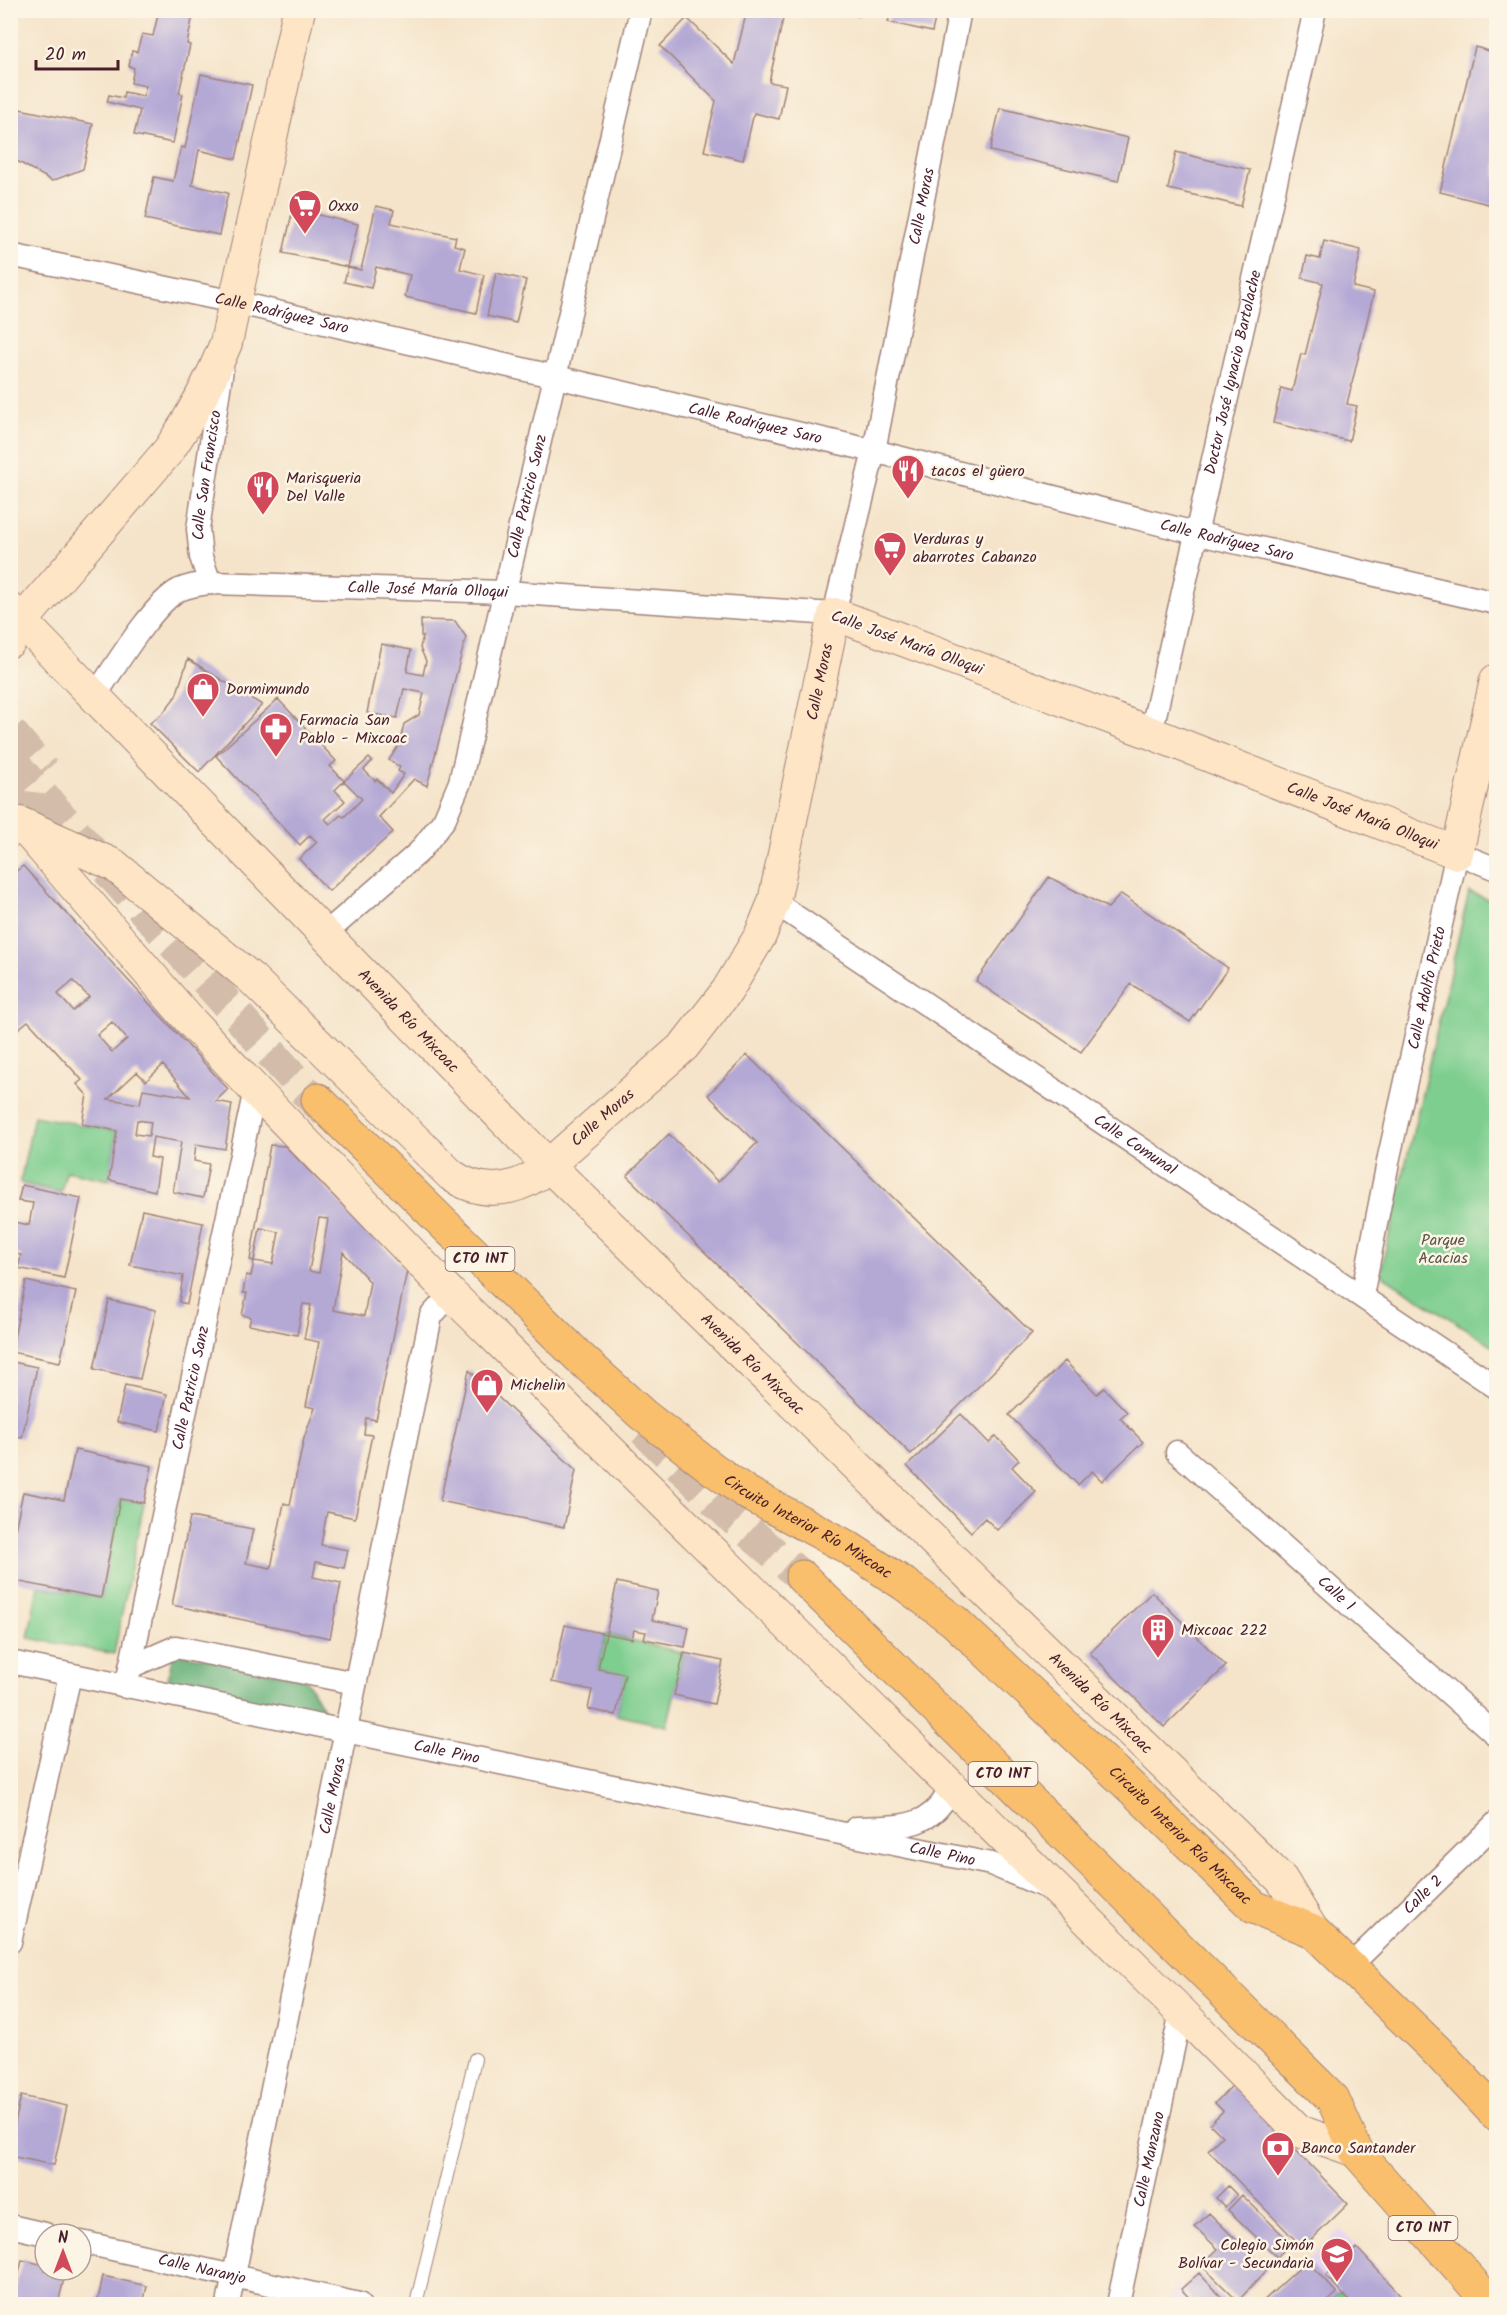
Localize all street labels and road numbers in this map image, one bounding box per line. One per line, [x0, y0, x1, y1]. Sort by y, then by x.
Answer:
street label: Calle Moras [902, 165, 941, 247]
street label: Doctor José Ignacio Bartolache [1198, 268, 1268, 477]
street label: Calle Rodríguez Saro [213, 286, 351, 341]
street label: Calle Rodríguez Saro [686, 396, 825, 451]
street label: Calle San Francisco [185, 408, 228, 542]
street label: Calle Patricio Sanz [500, 432, 554, 561]
street label: Calle Rodríguez Saro [1157, 512, 1296, 568]
street label: Calle José María Olloqui [347, 575, 510, 605]
street label: Calle José María Olloqui [827, 604, 988, 683]
street label: Calle Moras [800, 641, 840, 723]
street label: Calle José María Olloqui [1283, 775, 1443, 857]
street label: Calle Adolfo Prieto [1401, 924, 1453, 1052]
street label: Avenida Río Mixcoac [352, 963, 465, 1079]
street label: Calle Moras [565, 1082, 640, 1153]
street label: Calle Comunal [1088, 1107, 1182, 1182]
road number: CTO INT [446, 1247, 514, 1271]
street label: Avenida Río Mixcoac [695, 1307, 810, 1421]
street label: Calle Patricio Sanz [165, 1324, 216, 1452]
street label: Circuito Interior Río Mixcoac [718, 1468, 897, 1585]
street label: Calle 1 [1312, 1570, 1361, 1617]
street label: Avenida Río Mixcoac [1043, 1646, 1158, 1760]
street label: Calle Pino [412, 1733, 482, 1771]
street label: Calle Moras [312, 1755, 353, 1836]
street label: Circuito Interior Río Mixcoac [1103, 1760, 1257, 1911]
road number: CTO INT [968, 1762, 1038, 1786]
street label: Calle Pino [907, 1835, 978, 1873]
street label: Calle 2 [1397, 1869, 1449, 1920]
street label: Calle Manzano [1127, 2109, 1172, 2210]
road number: CTO INT [1388, 2216, 1458, 2240]
street label: Calle Naranjo [156, 2247, 248, 2291]

